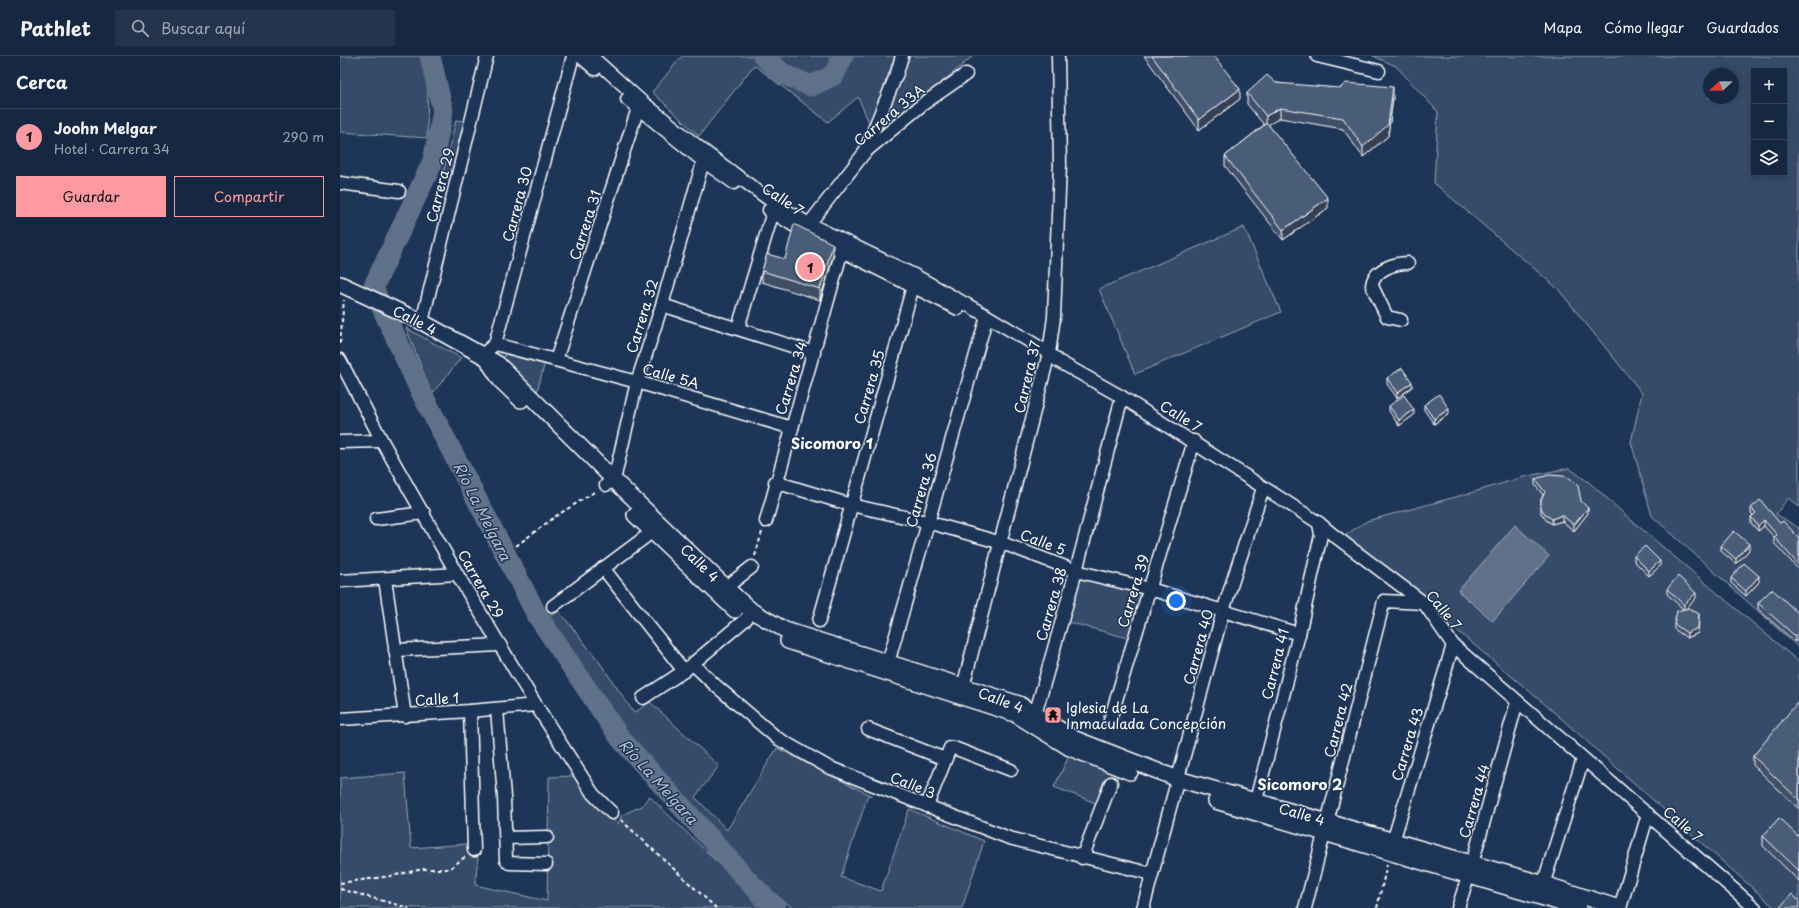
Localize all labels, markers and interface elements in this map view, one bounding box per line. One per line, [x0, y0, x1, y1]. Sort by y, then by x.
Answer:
search box [115, 10, 395, 46]
text: Pathlet [20, 14, 91, 42]
text: Buscar aquí [161, 16, 245, 39]
icon: search [129, 17, 151, 39]
text: Mapa [1544, 17, 1582, 38]
text: Cómo llegar [1604, 17, 1684, 38]
text: Guardados [1706, 17, 1779, 38]
north arrow [1703, 68, 1739, 104]
map controls [1751, 68, 1787, 176]
button: + [1751, 68, 1787, 104]
text: Cerca [16, 69, 67, 95]
street label: Carrera 33A [849, 79, 929, 151]
button: − [1751, 104, 1787, 140]
text: Joohn Melgar [54, 116, 157, 139]
text: 1 [26, 127, 32, 146]
text: 290 m [283, 127, 324, 146]
text: Hotel · Carrera 34 [54, 139, 170, 158]
button: layers [1751, 140, 1787, 176]
street label: Carrera 29 [421, 146, 459, 224]
street label: Carrera 30 [497, 164, 537, 244]
button: Guardar [16, 176, 166, 217]
button: Compartir [174, 176, 324, 217]
street label: Calle 7 [758, 177, 808, 221]
street label: Carrera 31 [564, 187, 606, 263]
pin: 1 [797, 252, 823, 282]
street label: Carrera 32 [621, 276, 663, 356]
street label: Calle 4 [389, 300, 441, 340]
street label: Carrera 34 [770, 338, 812, 418]
street label: Carrera 37 [1008, 338, 1046, 415]
street label: Carrera 35 [848, 347, 890, 427]
street label: Calle 5A [640, 358, 702, 394]
street label: Calle 7 [1156, 395, 1206, 437]
district label: Sicomoro 1 [791, 431, 873, 454]
street label: Carrera 36 [900, 450, 942, 530]
water label: Río La Melgara [448, 458, 518, 565]
street label: Calle 5 [1017, 524, 1069, 560]
street label: Calle 4 [676, 539, 724, 587]
street label: Carrera 29 [453, 546, 509, 622]
street label: Carrera 39 [1112, 552, 1154, 630]
street label: Carrera 38 [1030, 565, 1072, 643]
street label: Calle 7 [1421, 586, 1467, 635]
your location [1166, 591, 1186, 611]
street label: Carrera 40 [1178, 607, 1218, 687]
street label: Carrera 41 [1256, 626, 1294, 702]
street label: Carrera 42 [1319, 680, 1357, 760]
street label: Calle 4 [975, 682, 1027, 718]
street label: Calle 1 [414, 687, 460, 711]
place label: Iglesia de La Inmaculada Concepción [1066, 697, 1226, 734]
temple icon: Iglesia de La Inmaculada Concepción [1043, 705, 1063, 725]
street label: Carrera 43 [1386, 705, 1428, 783]
water label: Río La Melgara [614, 733, 704, 830]
street label: Carrera 44 [1453, 761, 1495, 841]
street label: Calle 3 [887, 766, 939, 804]
district label: Sicomoro 2 [1257, 772, 1343, 795]
street label: Calle 4 [1276, 797, 1328, 831]
street label: Calle 7 [1659, 801, 1707, 847]

